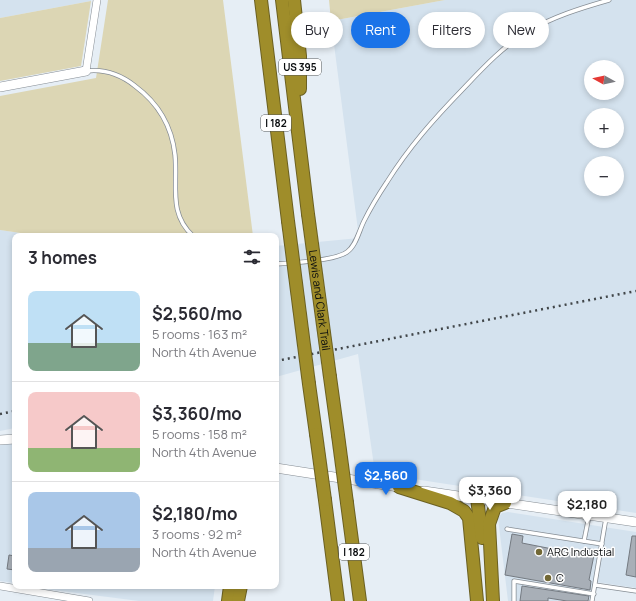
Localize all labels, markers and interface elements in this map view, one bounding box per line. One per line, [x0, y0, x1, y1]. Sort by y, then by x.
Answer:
chip: Buy [291, 12, 343, 48]
chip: Rent [351, 12, 410, 48]
chip: Filters [418, 12, 485, 48]
chip: New [493, 12, 549, 48]
road number: US 395 [279, 59, 321, 75]
north arrow [584, 60, 624, 100]
map controls [584, 60, 624, 196]
button: + [584, 108, 624, 148]
road number: I 182 [261, 115, 291, 131]
button: − [584, 156, 624, 196]
text: 3 homes [28, 246, 97, 269]
icon: filters [241, 246, 263, 268]
street label: Lewis and Clark Trail [306, 249, 334, 351]
text: $2,560/mo [152, 302, 242, 325]
icon: home [60, 307, 108, 355]
text: 5 rooms · 163 m² [152, 325, 247, 343]
text: North 4th Avenue [152, 343, 257, 361]
text: $3,360/mo [152, 402, 242, 425]
icon: home [60, 408, 108, 456]
text: 5 rooms · 158 m² [152, 425, 247, 443]
text: North 4th Avenue [152, 443, 257, 461]
pin: $2,560 [353, 462, 419, 496]
text: $2,560 [364, 466, 408, 484]
pin: $3,360 [457, 477, 523, 511]
text: $3,360 [468, 481, 512, 499]
pin: $2,180 [554, 491, 620, 525]
text: $2,180 [567, 495, 607, 513]
text: $2,180/mo [152, 502, 237, 525]
icon: home [60, 508, 108, 556]
text: 3 rooms · 92 m² [152, 525, 242, 543]
text: North 4th Avenue [152, 543, 257, 561]
road number: I 182 [339, 544, 369, 560]
place label: ARG Industial [547, 544, 614, 559]
marker: ARG Industial [534, 547, 544, 557]
place label: C [556, 570, 564, 585]
marker: C [543, 573, 553, 583]

